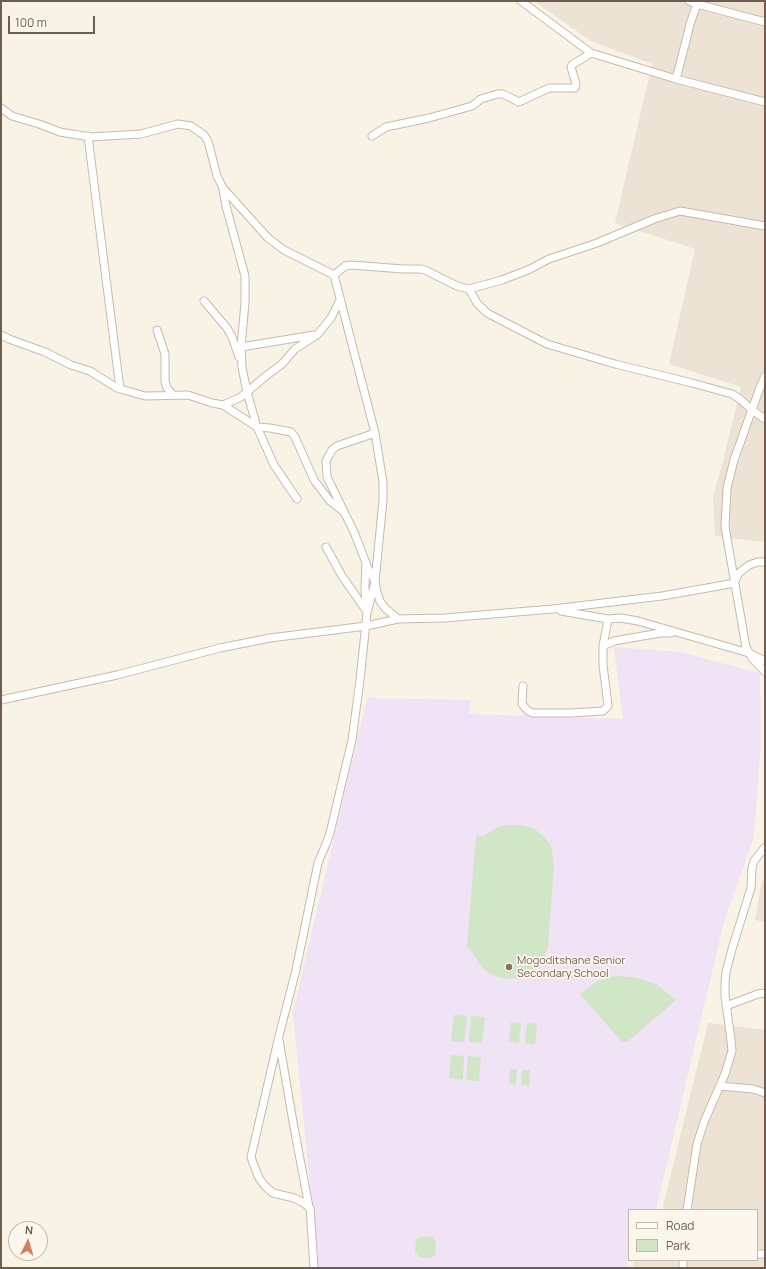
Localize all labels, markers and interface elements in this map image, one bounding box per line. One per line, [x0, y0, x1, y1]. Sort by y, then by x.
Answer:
scale bar [10, 8, 97, 34]
text: 100 m [15, 14, 47, 31]
place label: Mogoditshane Senior Secondary School [517, 954, 625, 980]
marker: Mogoditshane Senior Secondary School [504, 962, 514, 972]
legend [628, 1209, 758, 1261]
text: Road [666, 1217, 694, 1234]
north arrow [8, 1221, 48, 1261]
text: N [24, 1222, 34, 1237]
text: Park [666, 1237, 690, 1254]

